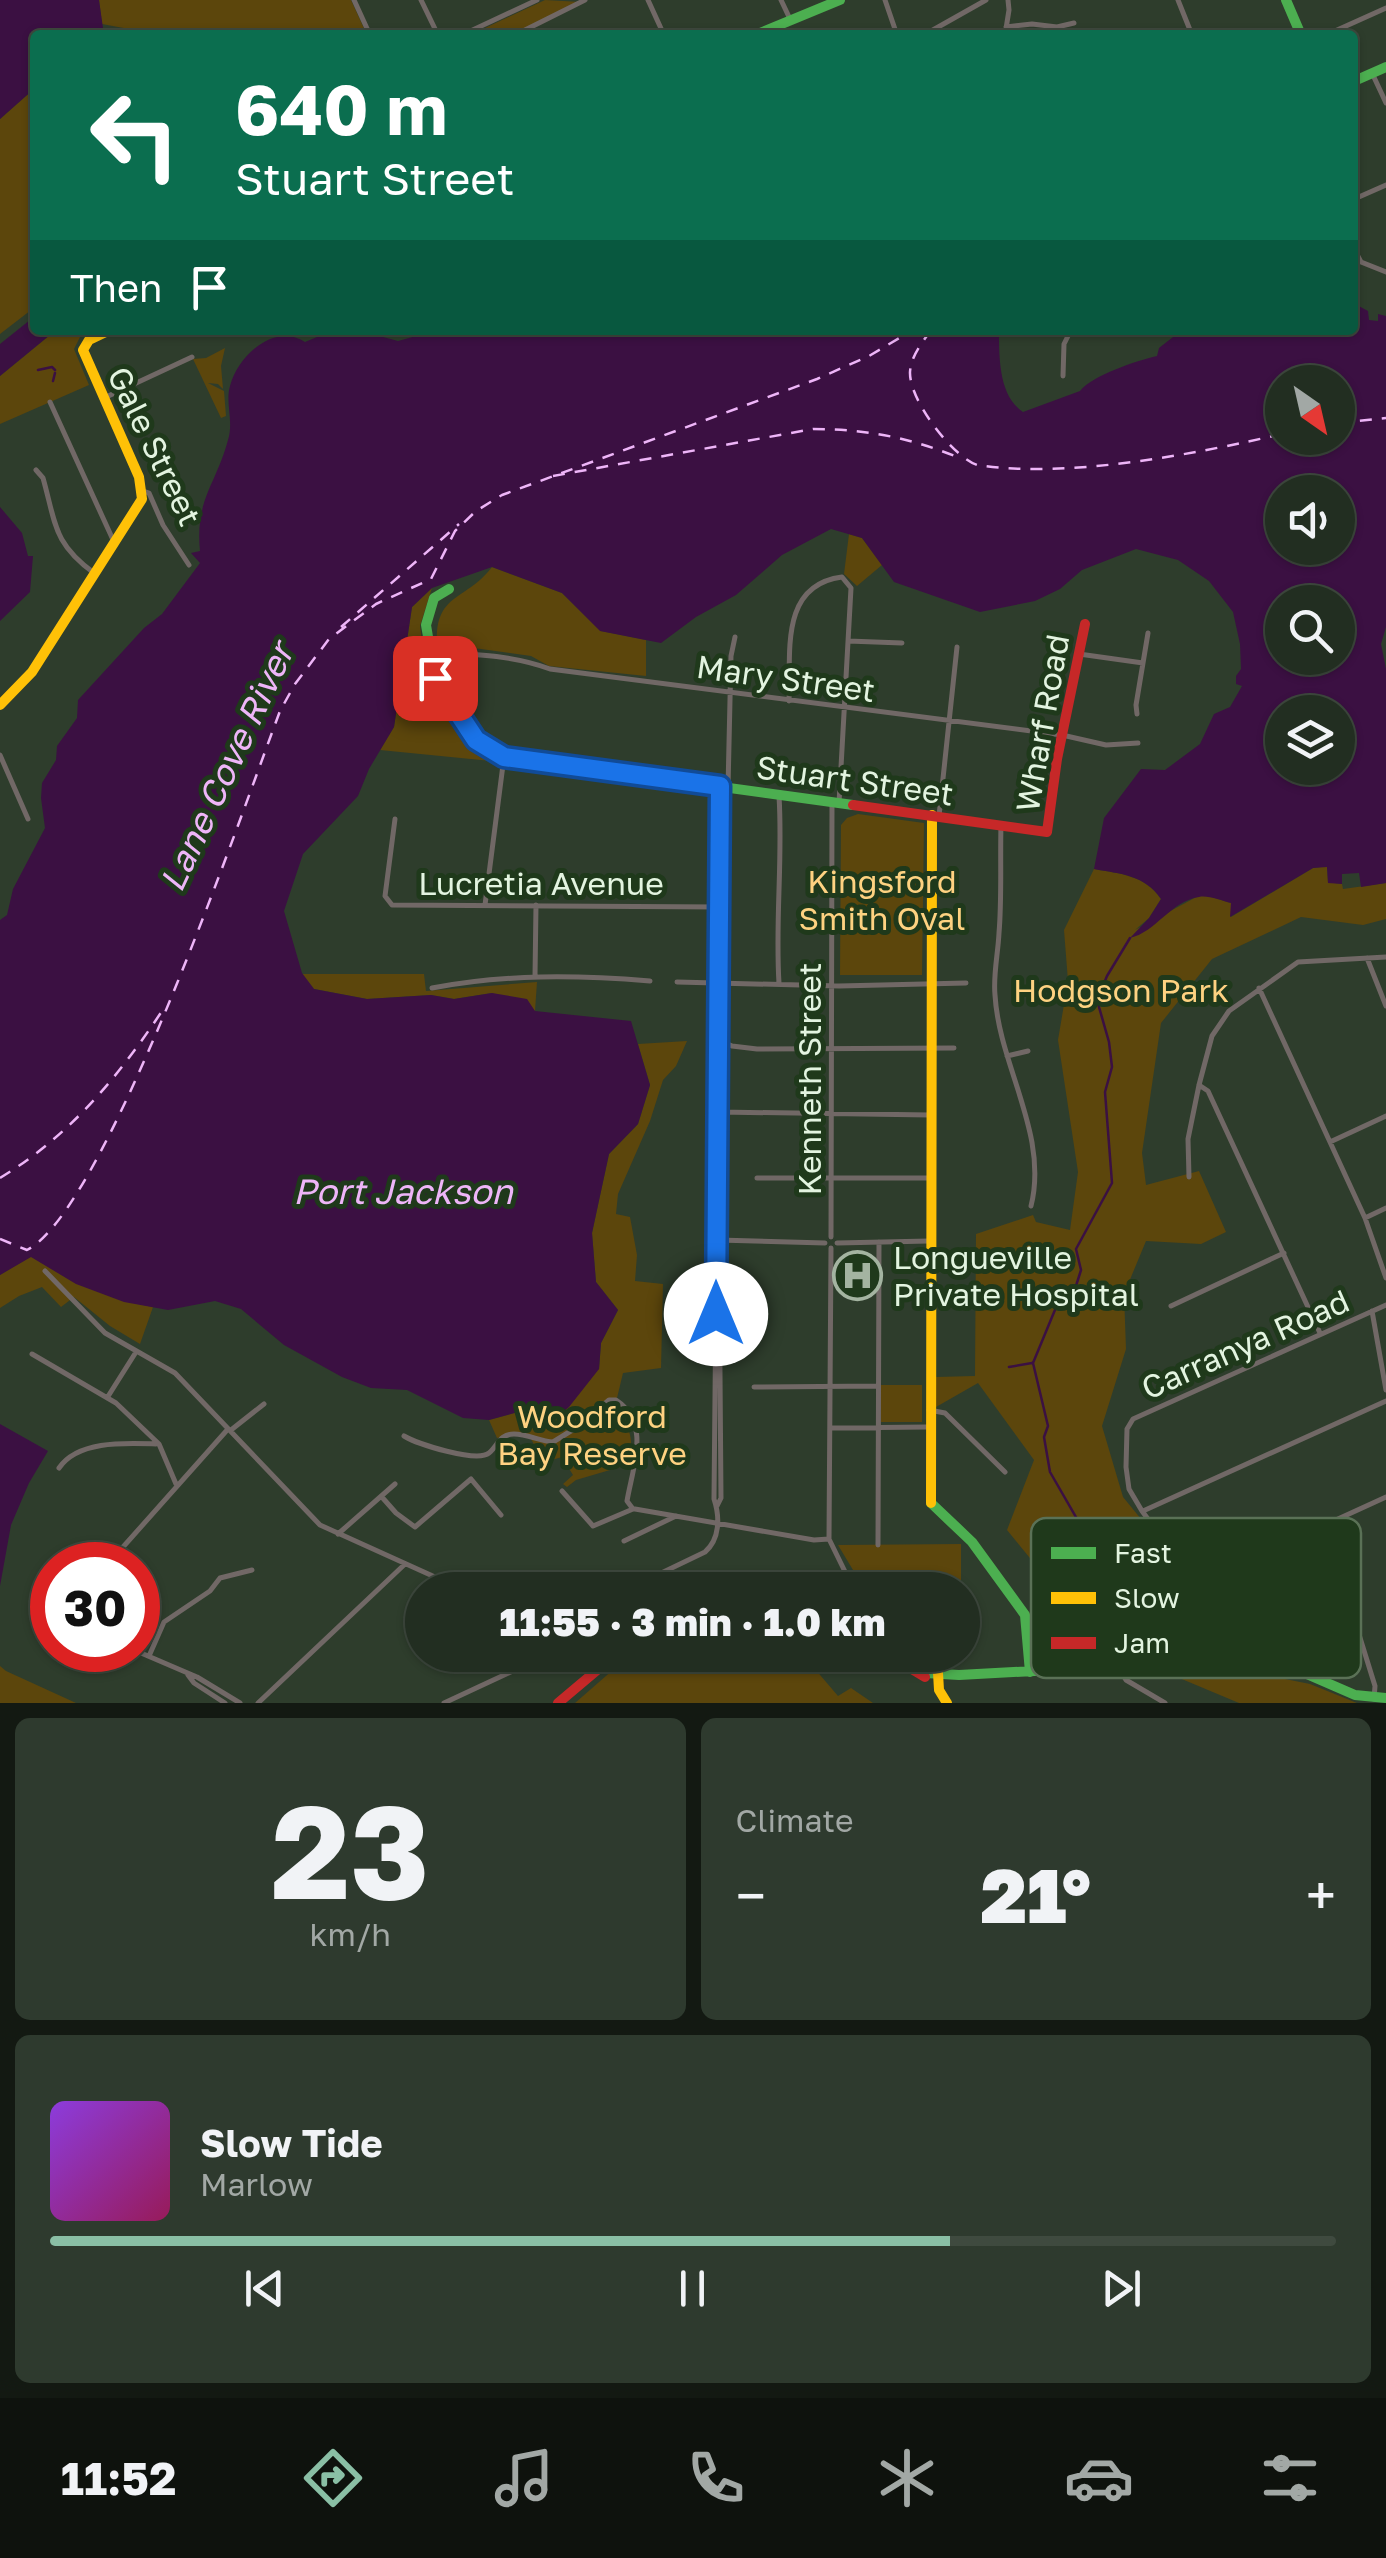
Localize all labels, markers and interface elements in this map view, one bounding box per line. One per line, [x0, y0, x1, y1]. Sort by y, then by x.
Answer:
text: 640 m [235, 66, 447, 150]
icon: left [70, 70, 200, 200]
text: Stuart Street [235, 151, 514, 205]
icon: arrive [182, 260, 237, 315]
text: Then [70, 265, 162, 310]
street label: Gale Street [100, 360, 210, 532]
north arrow [1265, 365, 1355, 455]
map controls [1265, 365, 1355, 785]
button: sound [1265, 475, 1355, 565]
button: search [1265, 585, 1355, 675]
street label: Wharf Road [1008, 631, 1076, 815]
water label: Lane Cove River [150, 632, 304, 898]
pin [393, 636, 478, 721]
street label: Mary Street [694, 647, 878, 709]
icon: arrive [408, 651, 463, 706]
button: layers [1265, 695, 1355, 785]
street label: Stuart Street [754, 747, 956, 813]
park label: Kingsford Smith Oval [799, 862, 965, 937]
street label: Lucretia Avenue [418, 864, 664, 902]
street label: Kenneth Street [790, 962, 828, 1196]
park label: Hodgson Park [1013, 971, 1229, 1009]
water label: Port Jackson [293, 1170, 514, 1212]
place label: Longueville Private Hospital [893, 1238, 1139, 1313]
hospital icon: Longueville Private Hospital [832, 1249, 884, 1301]
position arrow [664, 1262, 768, 1366]
street label: Carranya Road [1135, 1281, 1355, 1407]
park label: Woodford Bay Reserve [497, 1397, 687, 1472]
legend [1031, 1518, 1361, 1678]
text: Fast [1114, 1536, 1172, 1569]
speed limit sign: 30 [30, 1542, 160, 1672]
text: Slow [1114, 1581, 1180, 1614]
text: 11:55 · 3 min · 1.0 km [499, 1599, 886, 1644]
text: Jam [1114, 1626, 1170, 1659]
text: 23 [271, 1772, 430, 1928]
text: Climate [736, 1801, 854, 1839]
text: 21° [981, 1849, 1091, 1940]
text: − [736, 1862, 766, 1928]
text: + [1306, 1862, 1336, 1928]
text: km/h [310, 1915, 391, 1953]
text: Slow Tide [200, 2120, 383, 2165]
text: Marlow [200, 2165, 313, 2203]
icon: previous [237, 2261, 292, 2316]
icon: pause [665, 2261, 720, 2316]
icon: next [1094, 2261, 1149, 2316]
icon: directions [298, 2443, 368, 2513]
icon: music [489, 2443, 559, 2513]
icon: phone [681, 2443, 751, 2513]
icon: climate [872, 2443, 942, 2513]
icon: car [1064, 2443, 1134, 2513]
icon: filters [1255, 2443, 1325, 2513]
text: 11:52 [61, 2451, 176, 2505]

